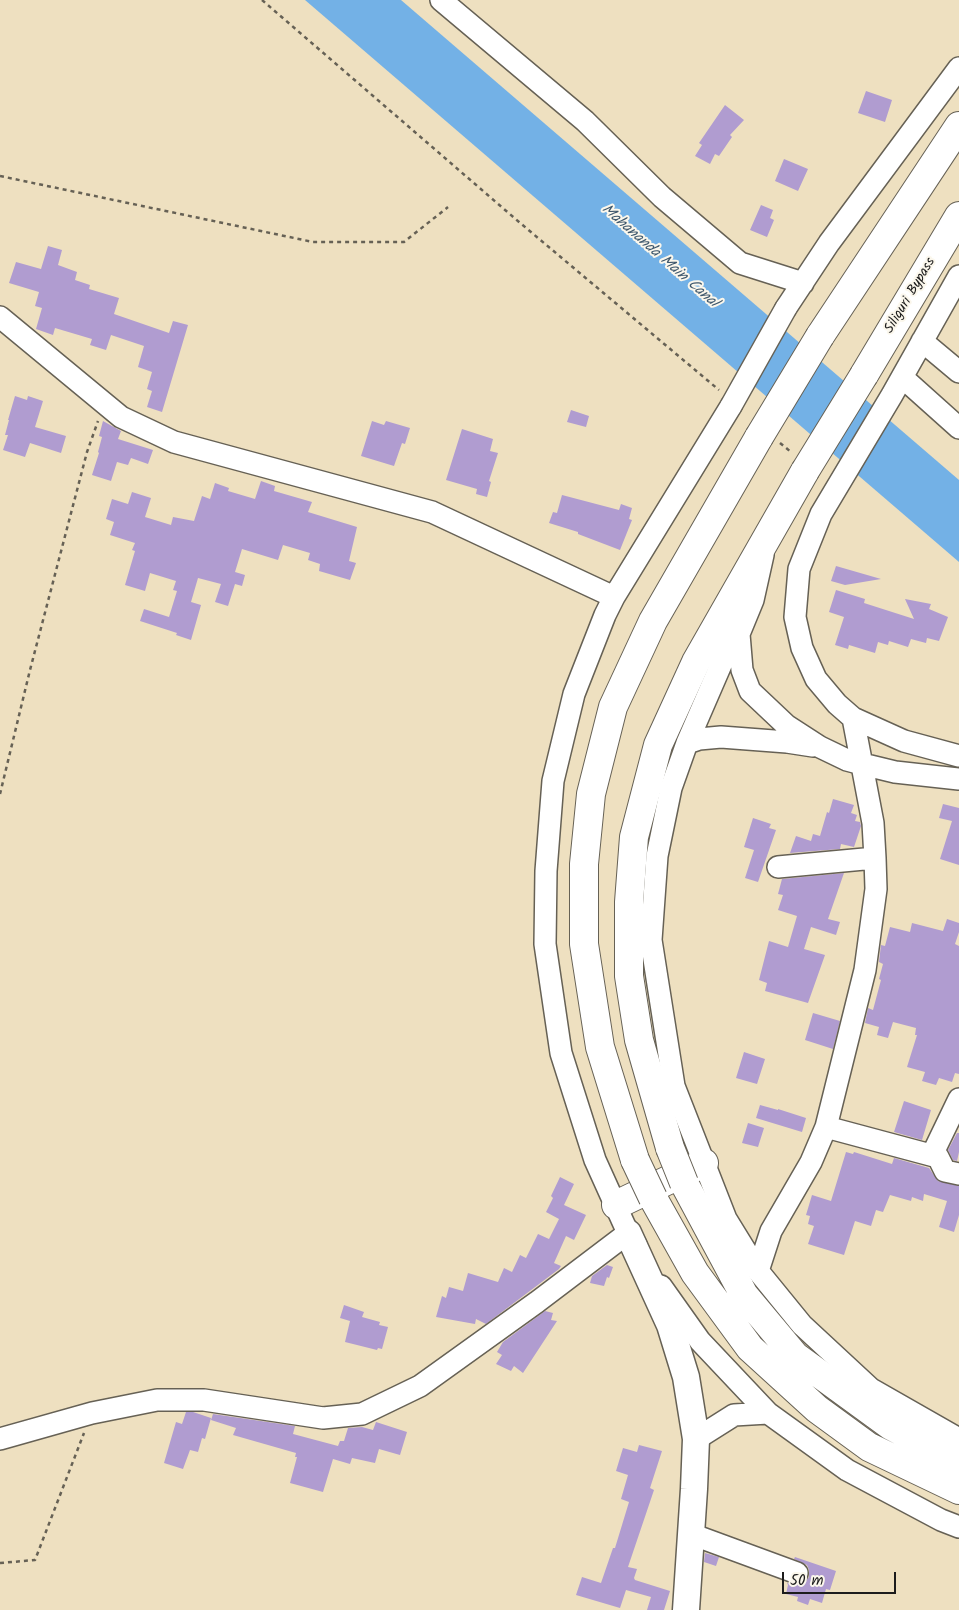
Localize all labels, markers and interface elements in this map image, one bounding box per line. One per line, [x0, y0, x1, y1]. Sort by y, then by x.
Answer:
water label: Mahananda Main Canal [597, 201, 721, 313]
street label: Siliguri Bypass [882, 255, 940, 337]
scale bar [784, 1562, 898, 1594]
text: 50 m [790, 1569, 824, 1593]

